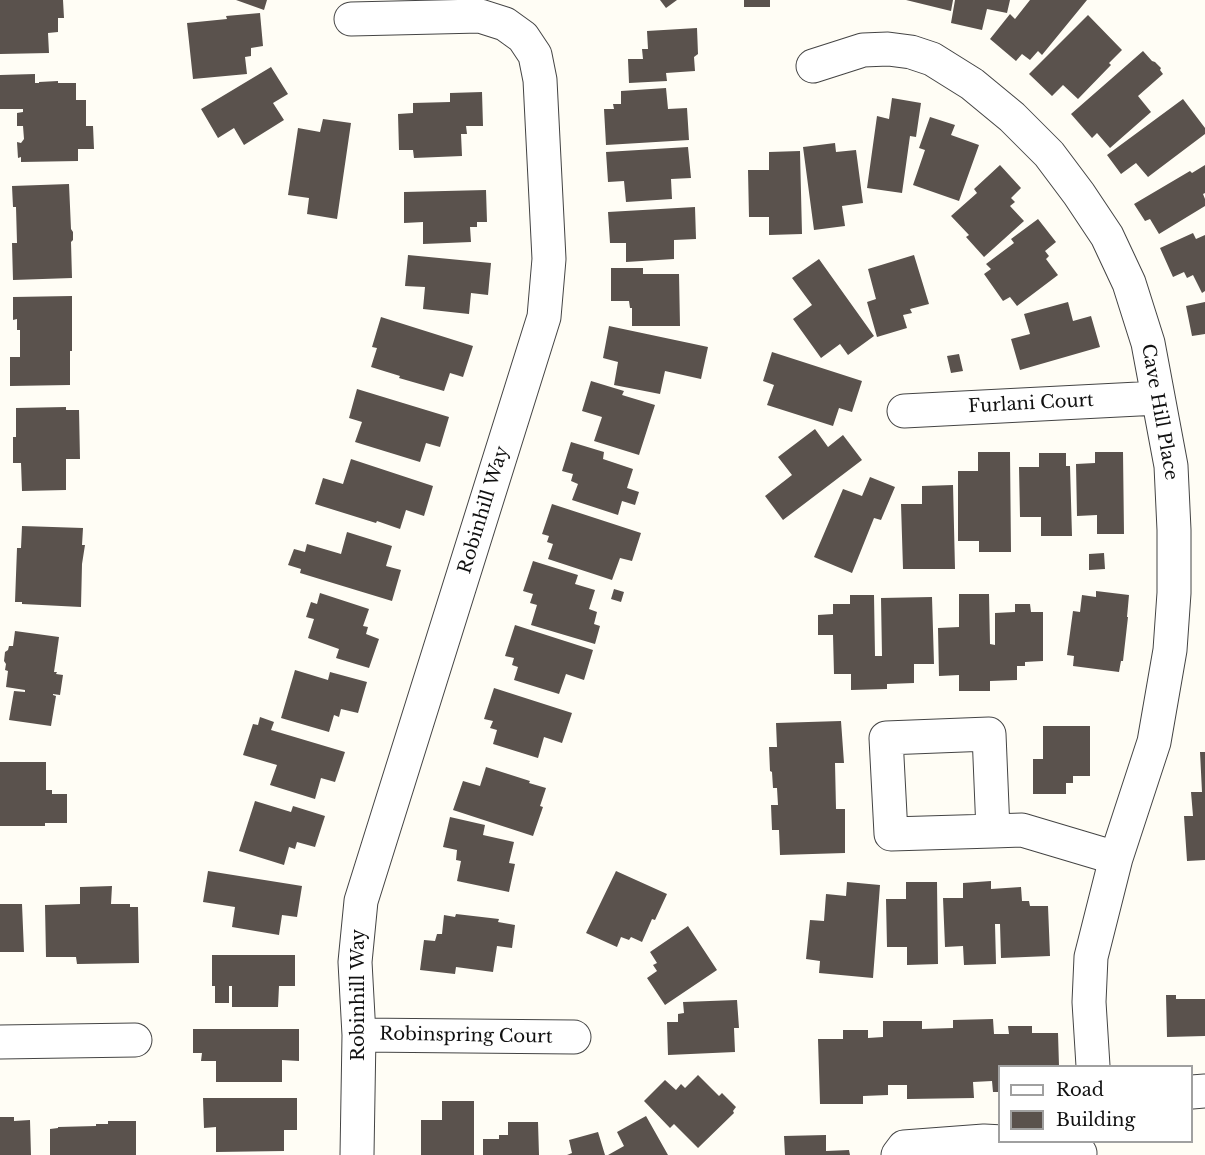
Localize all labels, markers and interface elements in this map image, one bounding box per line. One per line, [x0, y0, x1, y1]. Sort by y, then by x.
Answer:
street label: Cave Hill Place [1136, 342, 1182, 482]
street label: Furlani Court [968, 390, 1094, 418]
street label: Robinhill Way [454, 444, 514, 576]
street label: Robinhill Way [348, 929, 370, 1061]
street label: Robinspring Court [379, 1024, 553, 1048]
legend [998, 1065, 1193, 1143]
text: Road [1056, 1079, 1104, 1101]
text: Building [1056, 1109, 1135, 1131]

